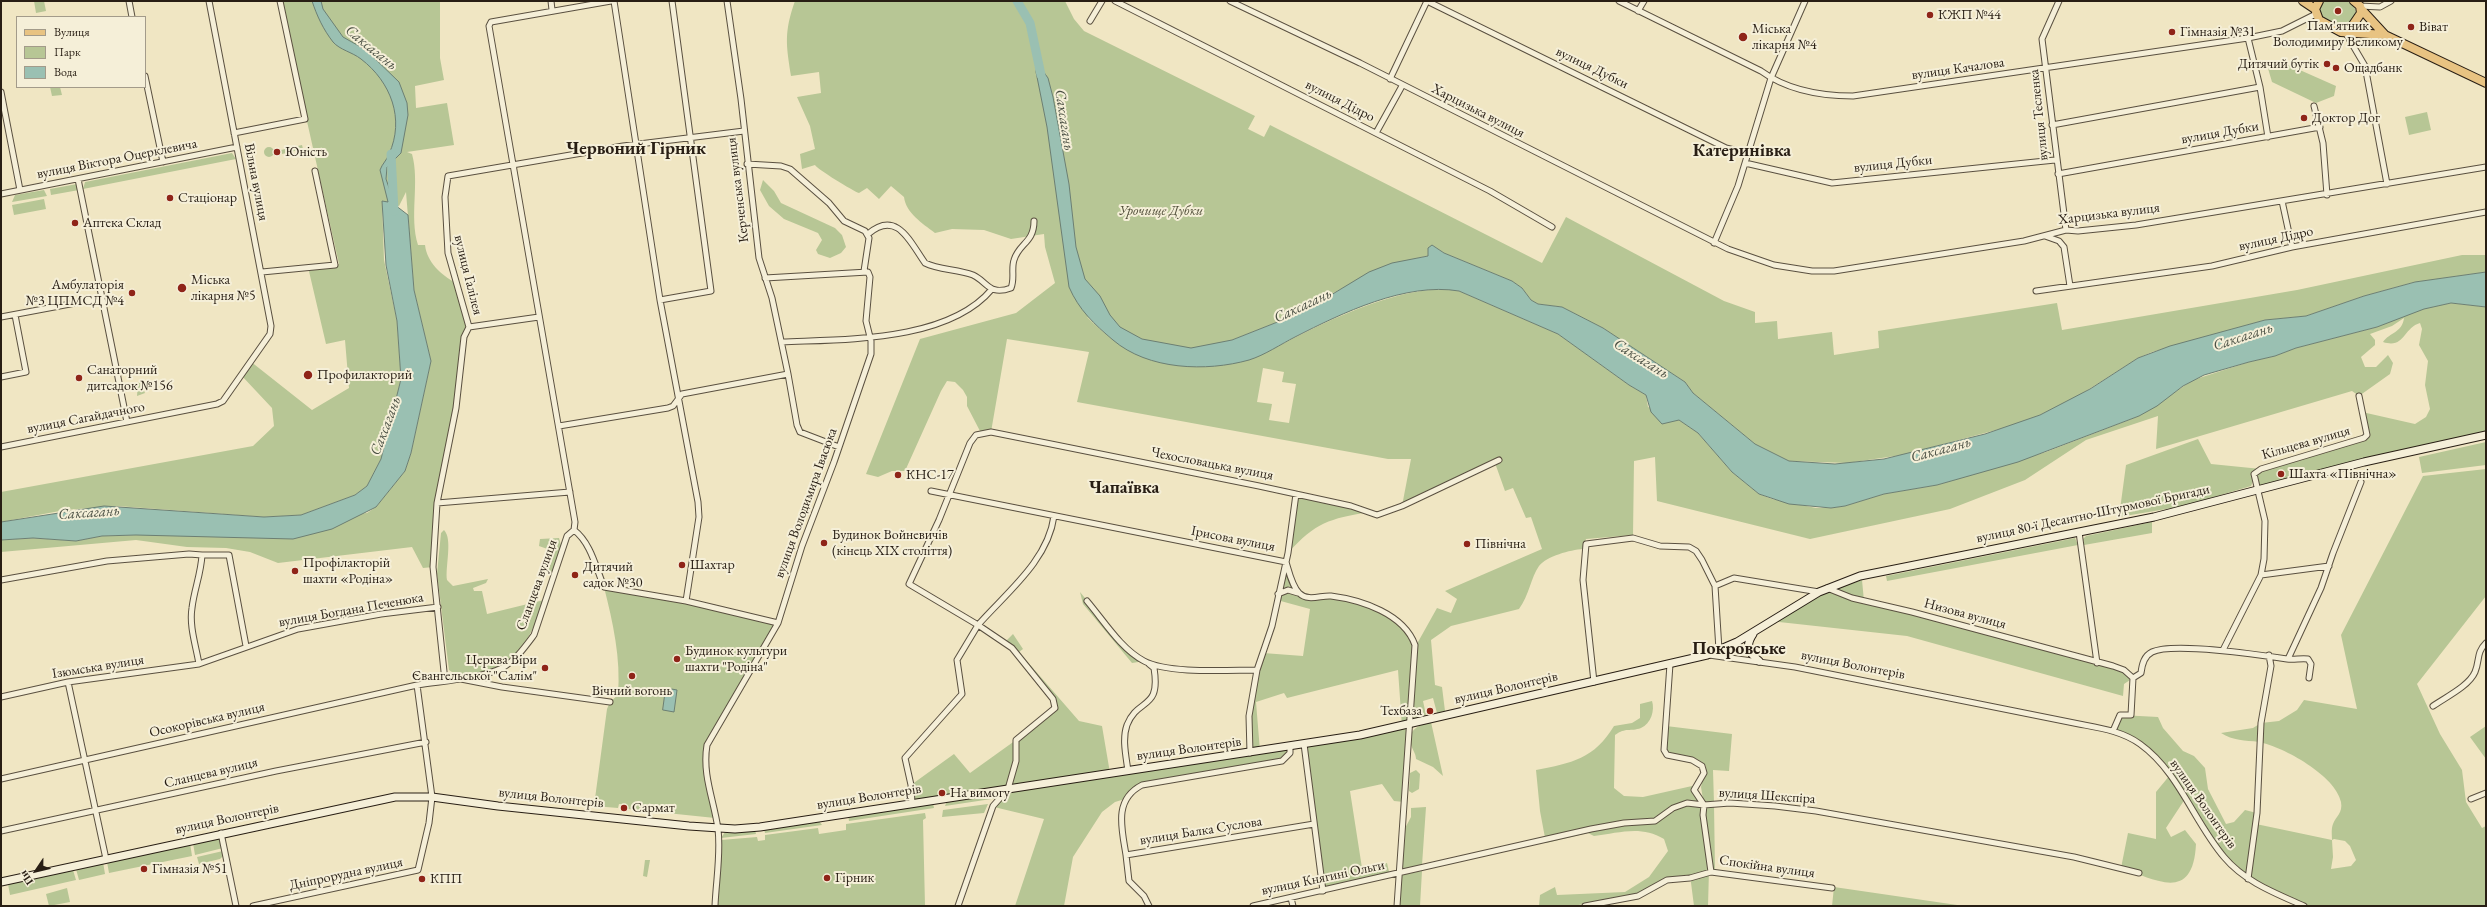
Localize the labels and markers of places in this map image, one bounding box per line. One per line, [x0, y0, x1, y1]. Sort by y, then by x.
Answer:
marker: Пам'ятник Володимиру Великому [2333, 6, 2343, 16]
place label: КЖП №44 [1938, 7, 2001, 23]
marker: КЖП №44 [1925, 10, 1935, 20]
place label: Пам'ятник Володимиру Великому [2273, 18, 2403, 50]
place label: Віват [2419, 19, 2448, 35]
place label: Міська лікарня №4 [1752, 21, 1817, 54]
marker: Віват [2406, 22, 2416, 32]
place label: Гімназія №31 [2180, 24, 2256, 40]
marker: Гімназія №31 [2167, 27, 2177, 37]
marker: Міська лікарня №4 [1737, 31, 1749, 43]
place label: Дитячий бутік [2238, 56, 2319, 72]
marker: Дитячий бутік [2322, 59, 2332, 69]
place label: Ощадбанк [2344, 60, 2402, 76]
marker: Ощадбанк [2331, 63, 2341, 73]
place label: Доктор Дог [2312, 110, 2380, 126]
marker: Доктор Дог [2299, 113, 2309, 123]
place label: Юність [285, 144, 327, 160]
marker: Юність [272, 147, 282, 157]
place label: Стаціонар [178, 190, 237, 206]
marker: Стаціонар [165, 193, 175, 203]
place label: Аптека Склад [83, 215, 161, 231]
marker: Аптека Склад [70, 218, 80, 228]
place label: Міська лікарня №5 [191, 272, 256, 304]
place label: Амбулаторія №3 ЦПМСД №4 [26, 277, 124, 310]
marker: Міська лікарня №5 [176, 282, 188, 294]
marker: Амбулаторія №3 ЦПМСД №4 [127, 288, 137, 298]
place label: Санаторний дитсадок №156 [87, 362, 173, 394]
place label: Профилакторий [317, 367, 412, 383]
marker: Профилакторий [302, 369, 314, 381]
marker: Санаторний дитсадок №156 [74, 373, 84, 383]
place label: Шахта «Північна» [2289, 466, 2397, 482]
place label: КНС-17 [906, 467, 954, 483]
marker: Шахта «Північна» [2276, 469, 2286, 479]
marker: КНС-17 [893, 470, 903, 480]
place label: Будинок Войневичів (кінець ХІХ століття) [832, 527, 952, 560]
place label: Північна [1475, 536, 1526, 552]
marker: Будинок Войневичів (кінець ХІХ століття) [819, 538, 829, 548]
marker: Північна [1462, 539, 1472, 549]
place label: Профілакторій шахти «Родіна» [303, 555, 393, 588]
place label: Шахтар [690, 557, 735, 573]
place label: Дитячий садок №30 [583, 559, 642, 592]
marker: Шахтар [677, 560, 687, 570]
marker: Профілакторій шахти «Родіна» [290, 566, 300, 576]
marker: Дитячий садок №30 [570, 570, 580, 580]
place label: Будинок культури шахти "Родіна" [685, 643, 787, 676]
place label: Церква Віри Євангельської "Салім" [412, 652, 537, 684]
marker: Будинок культури шахти "Родіна" [672, 654, 682, 664]
marker: Церква Віри Євангельської "Салім" [540, 663, 550, 673]
marker: Вічний вогонь [627, 671, 637, 681]
place label: Вічний вогонь [592, 683, 672, 699]
place label: Техбаза [1380, 703, 1422, 719]
marker: Техбаза [1425, 706, 1435, 716]
place label: На вимогу [950, 785, 1010, 801]
marker: На вимогу [937, 788, 947, 798]
place label: Сармат [632, 800, 675, 816]
marker: Сармат [619, 803, 629, 813]
place label: Гімназія №51 [152, 861, 228, 877]
marker: Гімназія №51 [139, 864, 149, 874]
place label: Гірник [835, 870, 874, 886]
place label: КПП [430, 871, 462, 887]
marker: Гірник [822, 873, 832, 883]
marker: КПП [417, 874, 427, 884]

